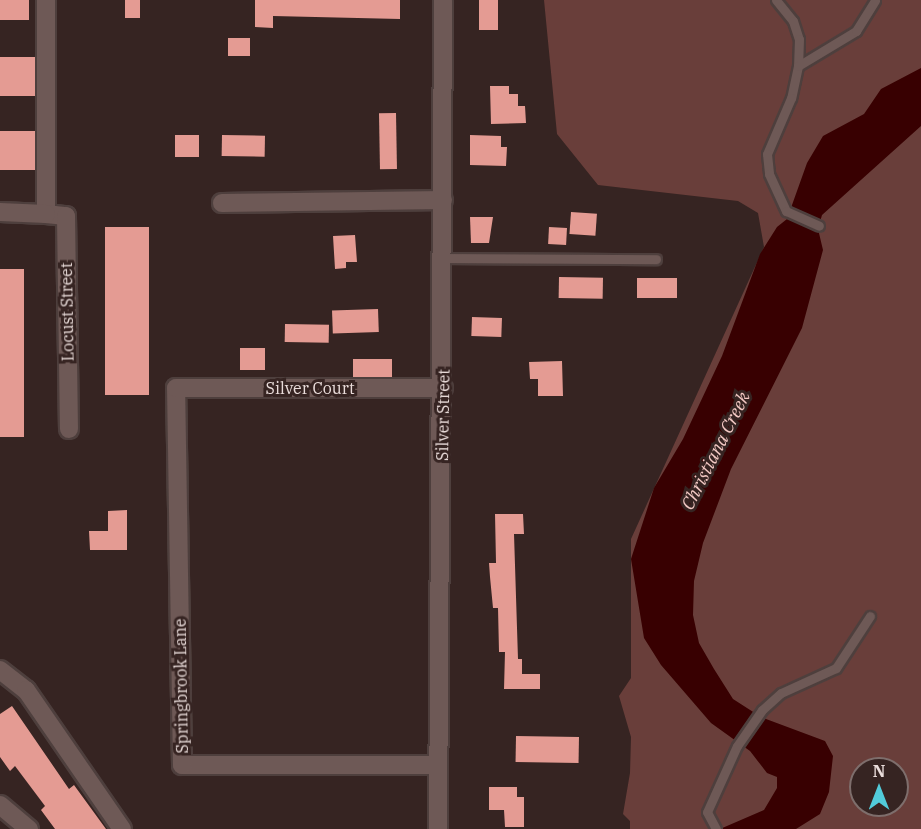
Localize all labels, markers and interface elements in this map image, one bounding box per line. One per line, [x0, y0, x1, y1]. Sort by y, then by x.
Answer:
street label: Locust Street [57, 262, 77, 362]
street label: Silver Street [433, 369, 453, 461]
street label: Silver Court [265, 378, 355, 398]
water label: Christiana Creek [677, 388, 755, 514]
street label: Springbrook Lane [170, 618, 192, 754]
north arrow [849, 757, 909, 817]
text: N [873, 761, 885, 781]

